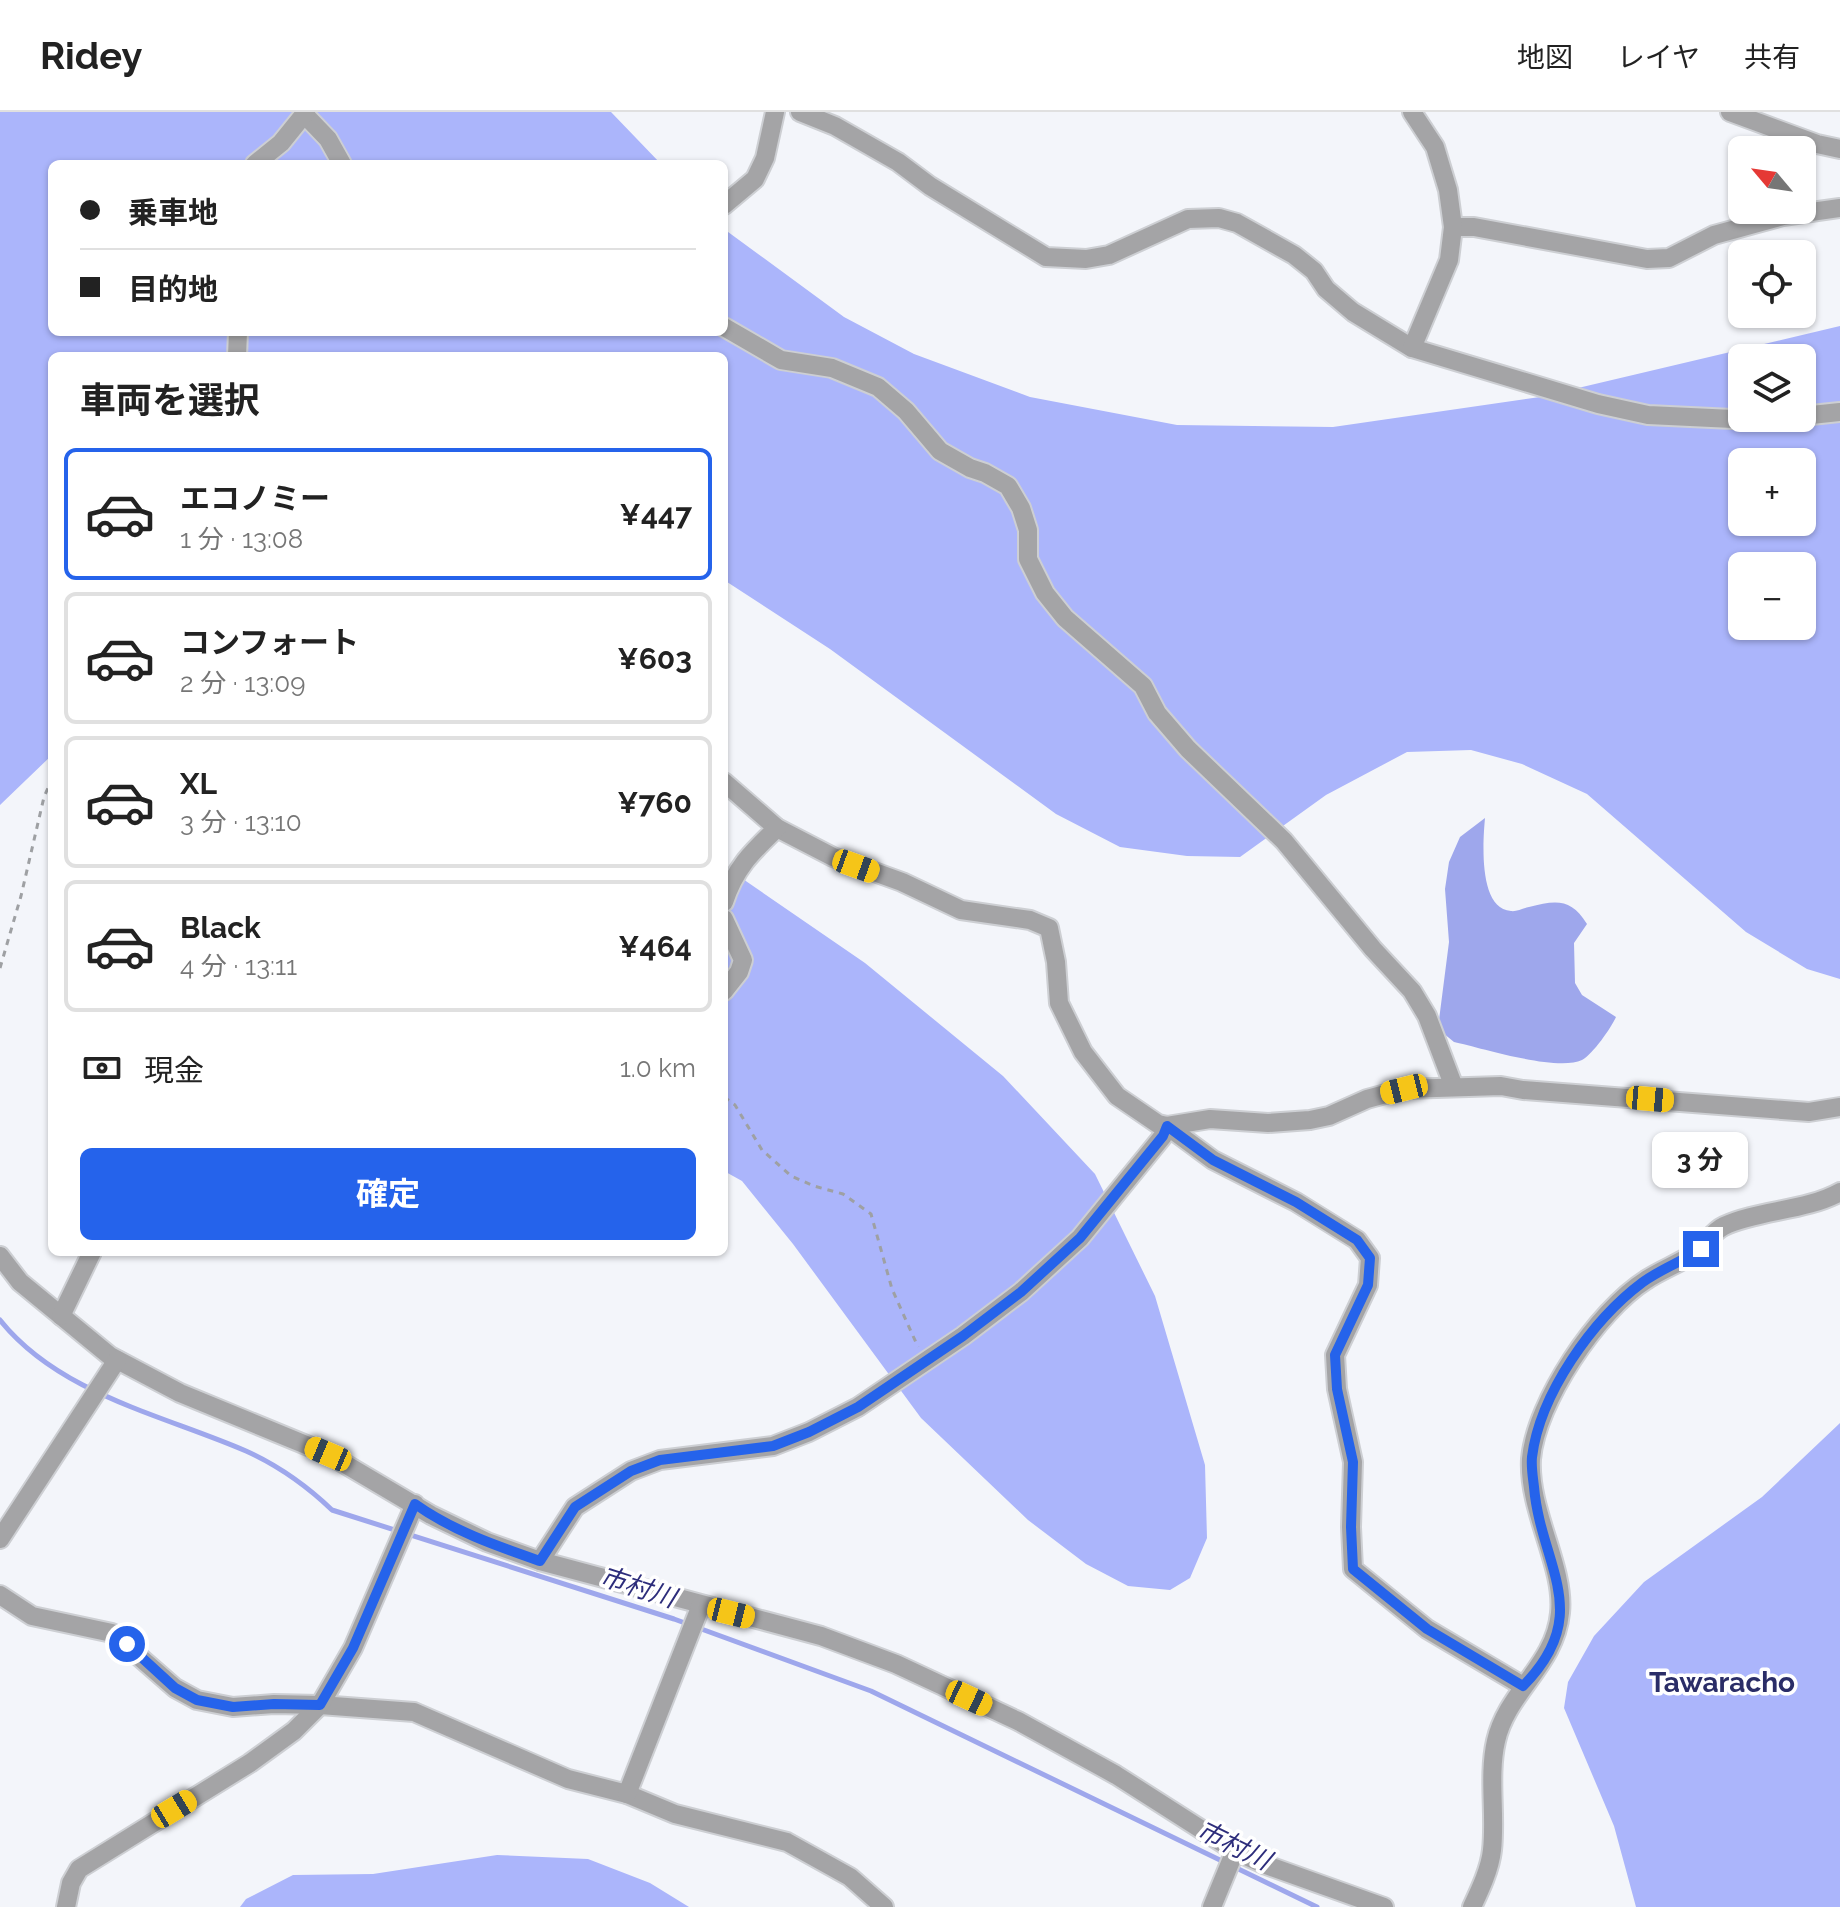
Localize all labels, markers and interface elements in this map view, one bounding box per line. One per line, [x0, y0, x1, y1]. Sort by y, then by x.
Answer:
text: Ridey [40, 33, 142, 78]
text: 地図 [1517, 41, 1573, 74]
text: レイヤ [1617, 41, 1700, 74]
text: 共有 [1744, 41, 1800, 74]
north arrow [1728, 136, 1816, 224]
map controls [1728, 136, 1816, 640]
text: 乗車地 [128, 195, 218, 230]
button: locate [1728, 240, 1816, 328]
text: 目的地 [128, 272, 218, 307]
button: layers [1728, 344, 1816, 432]
text: 車両を選択 [80, 379, 260, 421]
button: + [1728, 448, 1816, 536]
icon: car [84, 478, 156, 550]
text: エコノミー [180, 481, 330, 516]
text: ¥447 [620, 497, 692, 532]
text: 1 分 · 13:08 [180, 524, 303, 554]
button: − [1728, 552, 1816, 640]
icon: car [84, 622, 156, 694]
text: コンフォート [180, 625, 359, 660]
text: ¥603 [617, 641, 692, 676]
text: 2 分 · 13:09 [180, 668, 305, 698]
icon: car [84, 766, 156, 838]
text: XL [180, 766, 217, 801]
text: ¥760 [617, 785, 692, 820]
text: 3 分 · 13:10 [180, 807, 302, 837]
car [829, 847, 883, 885]
icon: car [84, 910, 156, 982]
text: Black [180, 910, 261, 945]
text: ¥464 [618, 929, 692, 964]
text: 4 分 · 13:11 [180, 951, 297, 981]
icon: cash [80, 1046, 124, 1090]
text: 現金 [144, 1053, 204, 1088]
text: 1.0 km [620, 1053, 696, 1083]
car [1378, 1072, 1430, 1106]
car [1625, 1085, 1675, 1113]
callout: 3 分 [1653, 1133, 1749, 1189]
text: 3 分 [1677, 1145, 1723, 1175]
button: 確定 [80, 1148, 696, 1240]
route end [1683, 1231, 1719, 1267]
car [301, 1434, 355, 1474]
water label: 市村川 [596, 1561, 683, 1614]
car [705, 1596, 757, 1630]
route start [109, 1626, 145, 1662]
district label: Tawaracho [1649, 1666, 1795, 1699]
car [942, 1677, 996, 1719]
car [147, 1786, 201, 1832]
water label: 市村川 [1192, 1814, 1278, 1877]

